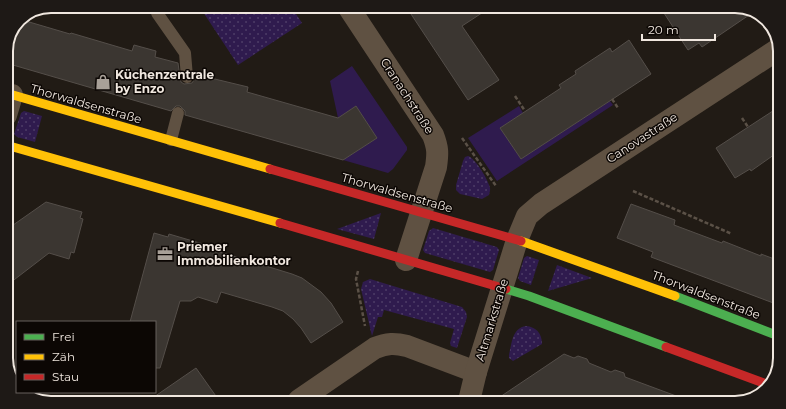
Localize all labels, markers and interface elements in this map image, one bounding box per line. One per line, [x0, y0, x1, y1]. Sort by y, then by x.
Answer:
scale bar [642, 16, 715, 42]
text: 20 m [648, 22, 679, 37]
street label: Cranachstraße [377, 55, 437, 136]
place label: Küchenzentrale by Enzo [115, 67, 214, 96]
shop icon: Küchenzentrale by Enzo [94, 73, 112, 91]
street label: Thorwaldsenstraße [29, 80, 143, 127]
street label: Canovastraße [603, 109, 680, 166]
street label: Thorwaldsenstraße [340, 169, 454, 216]
place label: Priemer Immobilienkontor [177, 239, 291, 268]
office icon: Priemer Immobilienkontor [156, 245, 174, 263]
street label: Thorwaldsenstraße [650, 267, 762, 322]
street label: Altmarkstraße [472, 277, 511, 363]
legend [16, 321, 156, 393]
text: Frei [52, 329, 75, 344]
text: Zäh [52, 349, 75, 364]
text: Stau [52, 369, 79, 384]

